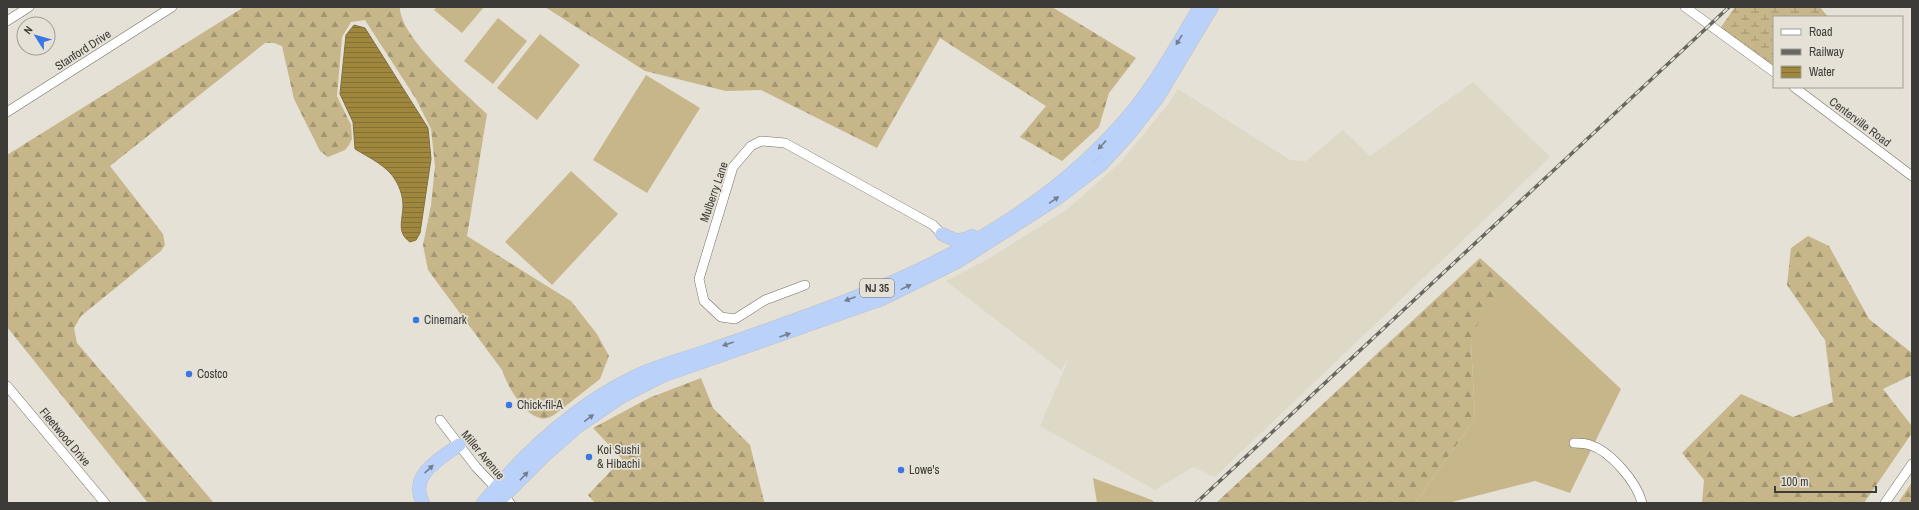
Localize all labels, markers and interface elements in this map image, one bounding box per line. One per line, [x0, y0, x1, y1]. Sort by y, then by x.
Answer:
north arrow [16, 16, 56, 56]
legend [1773, 16, 1903, 88]
text: N [20, 23, 36, 37]
text: Road [1809, 24, 1833, 40]
street label: Stanford Drive [52, 26, 114, 74]
one-way arrow [1176, 34, 1183, 46]
text: Railway [1809, 44, 1844, 60]
text: Water [1809, 64, 1836, 80]
street label: Centerville Road [1826, 94, 1894, 150]
one-way arrow [1098, 140, 1107, 150]
street label: Mulberry Lane [696, 160, 732, 224]
one-way arrow [1049, 196, 1059, 204]
road number: NJ 35 [860, 279, 894, 297]
one-way arrow [900, 284, 912, 290]
one-way arrow [844, 297, 856, 303]
place label: Cinemark [424, 312, 467, 328]
marker: Cinemark [411, 315, 421, 325]
one-way arrow [779, 331, 791, 337]
one-way arrow [722, 341, 734, 347]
place label: Costco [197, 366, 228, 382]
marker: Costco [184, 369, 194, 379]
place label: Chick-fil-A [517, 397, 563, 413]
marker: Chick-fil-A [504, 400, 514, 410]
street label: Fleetwood Drive [36, 404, 94, 470]
one-way arrow [584, 414, 594, 422]
street label: Miller Avenue [458, 427, 508, 483]
place label: Koi Sushi & Hibachi [597, 442, 640, 472]
marker: Koi Sushi & Hibachi [584, 452, 594, 462]
place label: Lowe's [909, 462, 939, 478]
one-way arrow [423, 464, 434, 473]
marker: Lowe's [896, 465, 906, 475]
scale bar [1775, 468, 1876, 494]
one-way arrow [519, 472, 528, 481]
text: 100 m [1781, 474, 1808, 490]

